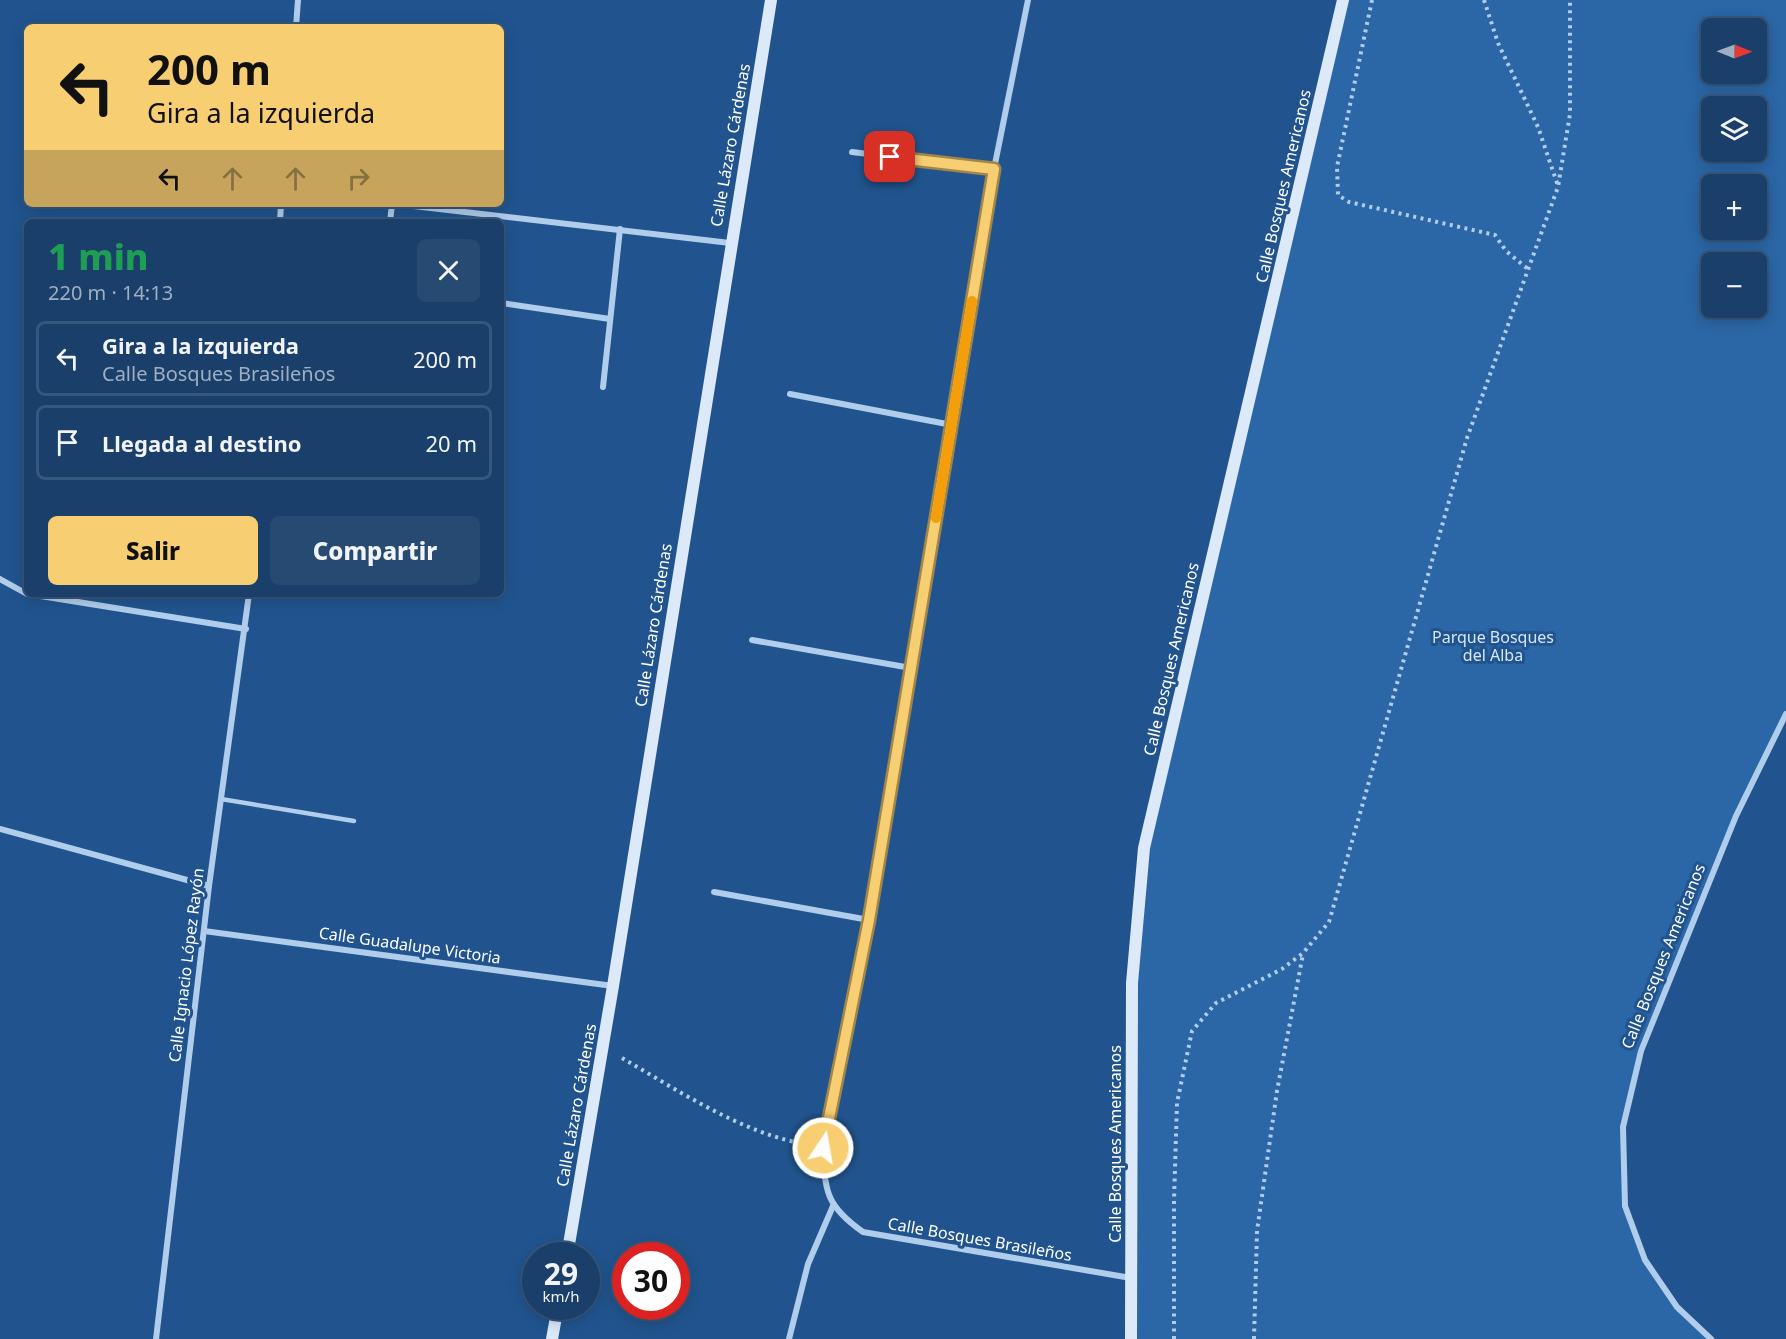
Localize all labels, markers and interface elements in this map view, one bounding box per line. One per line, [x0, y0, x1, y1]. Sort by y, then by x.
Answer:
north arrow [1701, 18, 1767, 84]
map controls [1701, 18, 1767, 318]
text: 200 m [147, 40, 271, 97]
icon: left [48, 48, 126, 126]
street label: Calle Lázaro Cárdenas [705, 62, 755, 228]
street label: Calle Bosques Americanos [1250, 87, 1316, 285]
text: Gira a la izquierda [147, 94, 375, 131]
button: layers [1701, 96, 1767, 162]
pin [864, 131, 915, 182]
icon: arrive [873, 140, 906, 173]
icon: left [153, 162, 186, 195]
icon: ahead [216, 162, 249, 195]
icon: ahead [279, 162, 312, 195]
icon: right [342, 162, 375, 195]
button: + [1701, 174, 1767, 240]
text: 1 min [48, 232, 149, 281]
button: close [417, 239, 480, 302]
button: − [1701, 252, 1767, 318]
text: 220 m · 14:13 [48, 279, 173, 306]
text: Gira a la izquierda [102, 330, 299, 360]
icon: left [51, 342, 84, 375]
text: 200 m [413, 344, 477, 374]
text: Calle Bosques Brasileños [102, 360, 335, 387]
icon: arrive [51, 426, 84, 459]
text: Llegada al destino [102, 428, 302, 458]
text: 20 m [426, 428, 477, 458]
button: Salir [48, 516, 258, 585]
button: Compartir [270, 516, 480, 585]
street label: Calle Lázaro Cárdenas [629, 542, 677, 708]
street label: Calle Bosques Americanos [1138, 560, 1204, 758]
park label: Parque Bosques del Alba [1432, 626, 1554, 666]
street label: Calle Bosques Americanos [1616, 860, 1710, 1052]
street label: Calle Ignacio López Rayón [163, 867, 209, 1063]
street label: Calle Guadalupe Victoria [318, 921, 502, 969]
street label: Calle Lázaro Cárdenas [551, 1022, 601, 1188]
street label: Calle Bosques Americanos [1104, 1045, 1126, 1243]
position arrow [791, 1116, 855, 1180]
street label: Calle Bosques Brasileños [886, 1212, 1074, 1266]
speed limit sign: 30 [612, 1242, 690, 1320]
text: 29 [544, 1253, 578, 1294]
text: km/h [543, 1286, 579, 1306]

